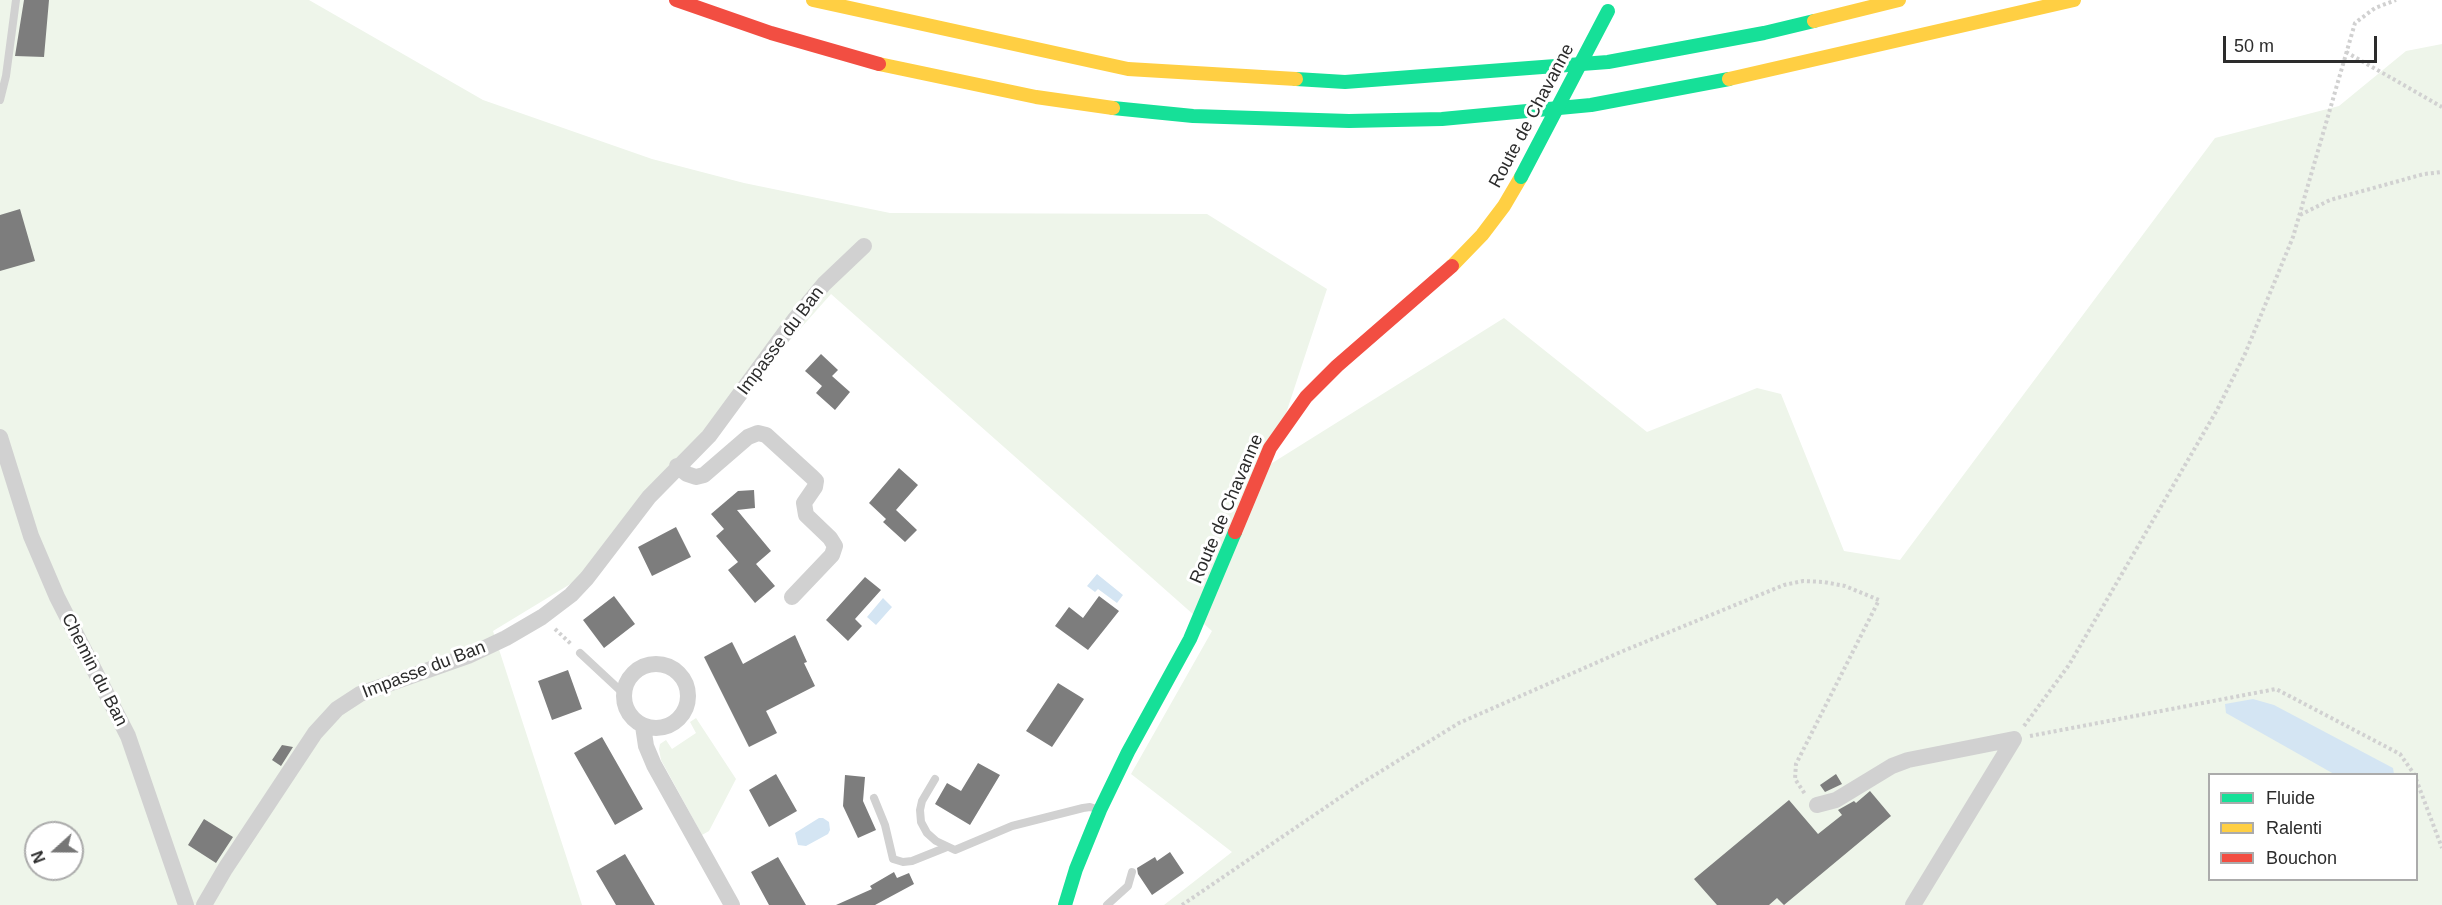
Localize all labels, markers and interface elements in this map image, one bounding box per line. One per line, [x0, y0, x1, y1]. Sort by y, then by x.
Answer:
scale bar [2226, 24, 2380, 62]
text: 50 m [2234, 36, 2274, 56]
street label: Route de Chavanne [1485, 40, 1579, 192]
street label: Impasse du Ban [733, 283, 829, 399]
street label: Route de Chavanne [1186, 431, 1268, 587]
street label: Chemin du Ban [56, 610, 132, 730]
street label: Impasse du Ban [359, 637, 489, 703]
legend [2208, 773, 2418, 881]
text: Fluide [2266, 788, 2315, 808]
text: Ralenti [2266, 818, 2322, 838]
north arrow [24, 821, 84, 881]
text: N [29, 848, 49, 865]
text: Bouchon [2266, 848, 2337, 868]

